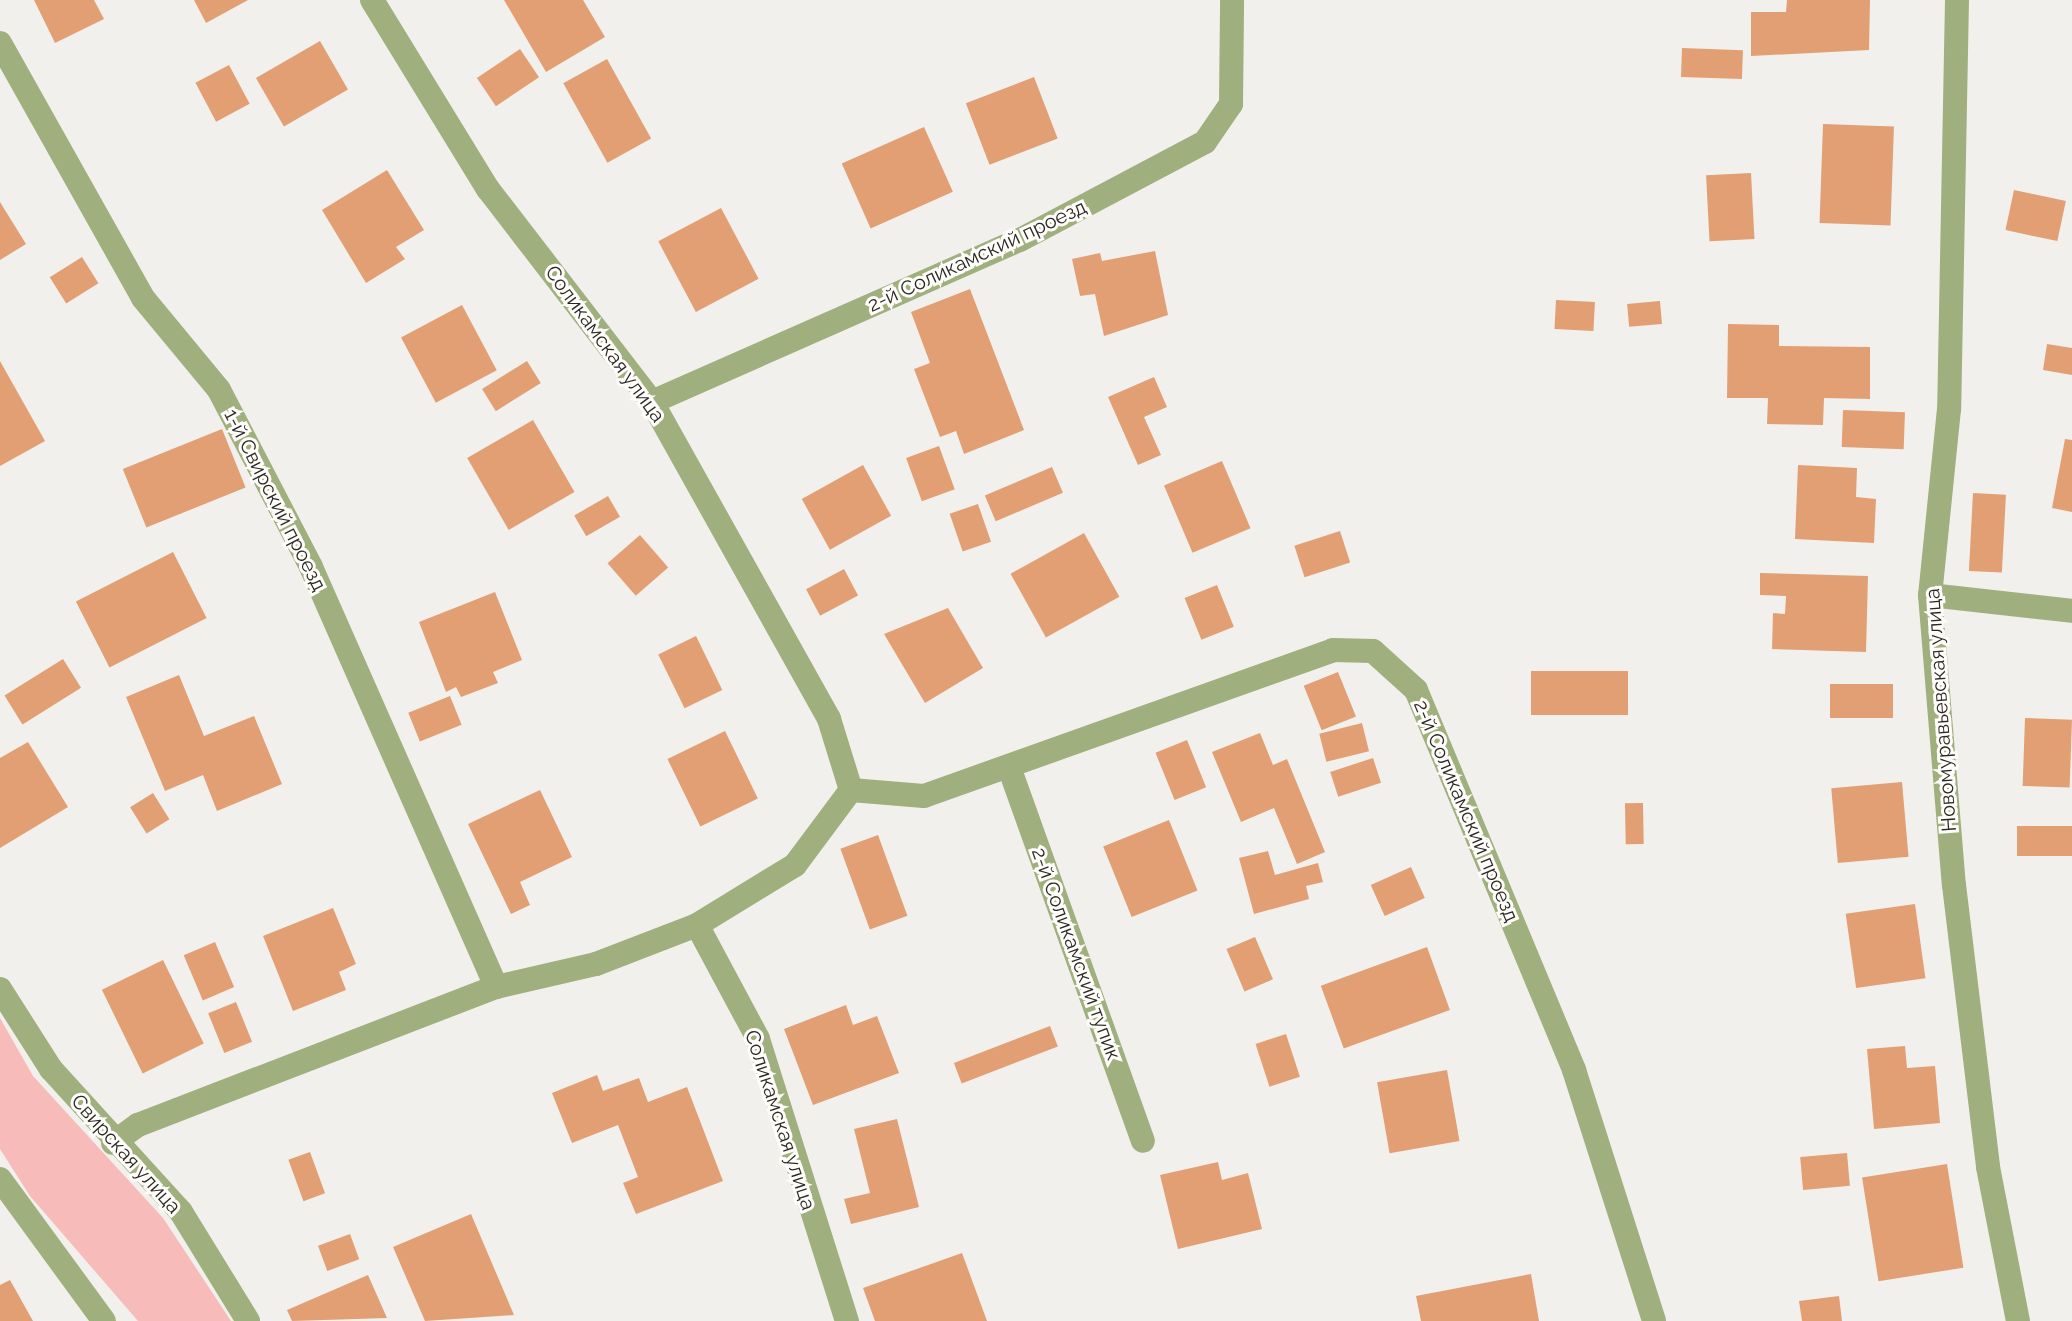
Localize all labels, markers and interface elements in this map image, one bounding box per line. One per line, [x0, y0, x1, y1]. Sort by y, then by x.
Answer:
street label: 2-й Соликамский проезд [864, 195, 1090, 317]
street label: Соликамская улица [540, 261, 670, 427]
street label: 1-й Свирский проезд [219, 405, 331, 595]
street label: Новомуравьевская улица [1921, 587, 1961, 833]
street label: 2-й Соликамский проезд [1408, 697, 1524, 925]
street label: 2-й Соликамский тупик [1026, 845, 1126, 1063]
street label: Соликамская улица [739, 1027, 821, 1213]
street label: Свирская улица [66, 1089, 186, 1219]

